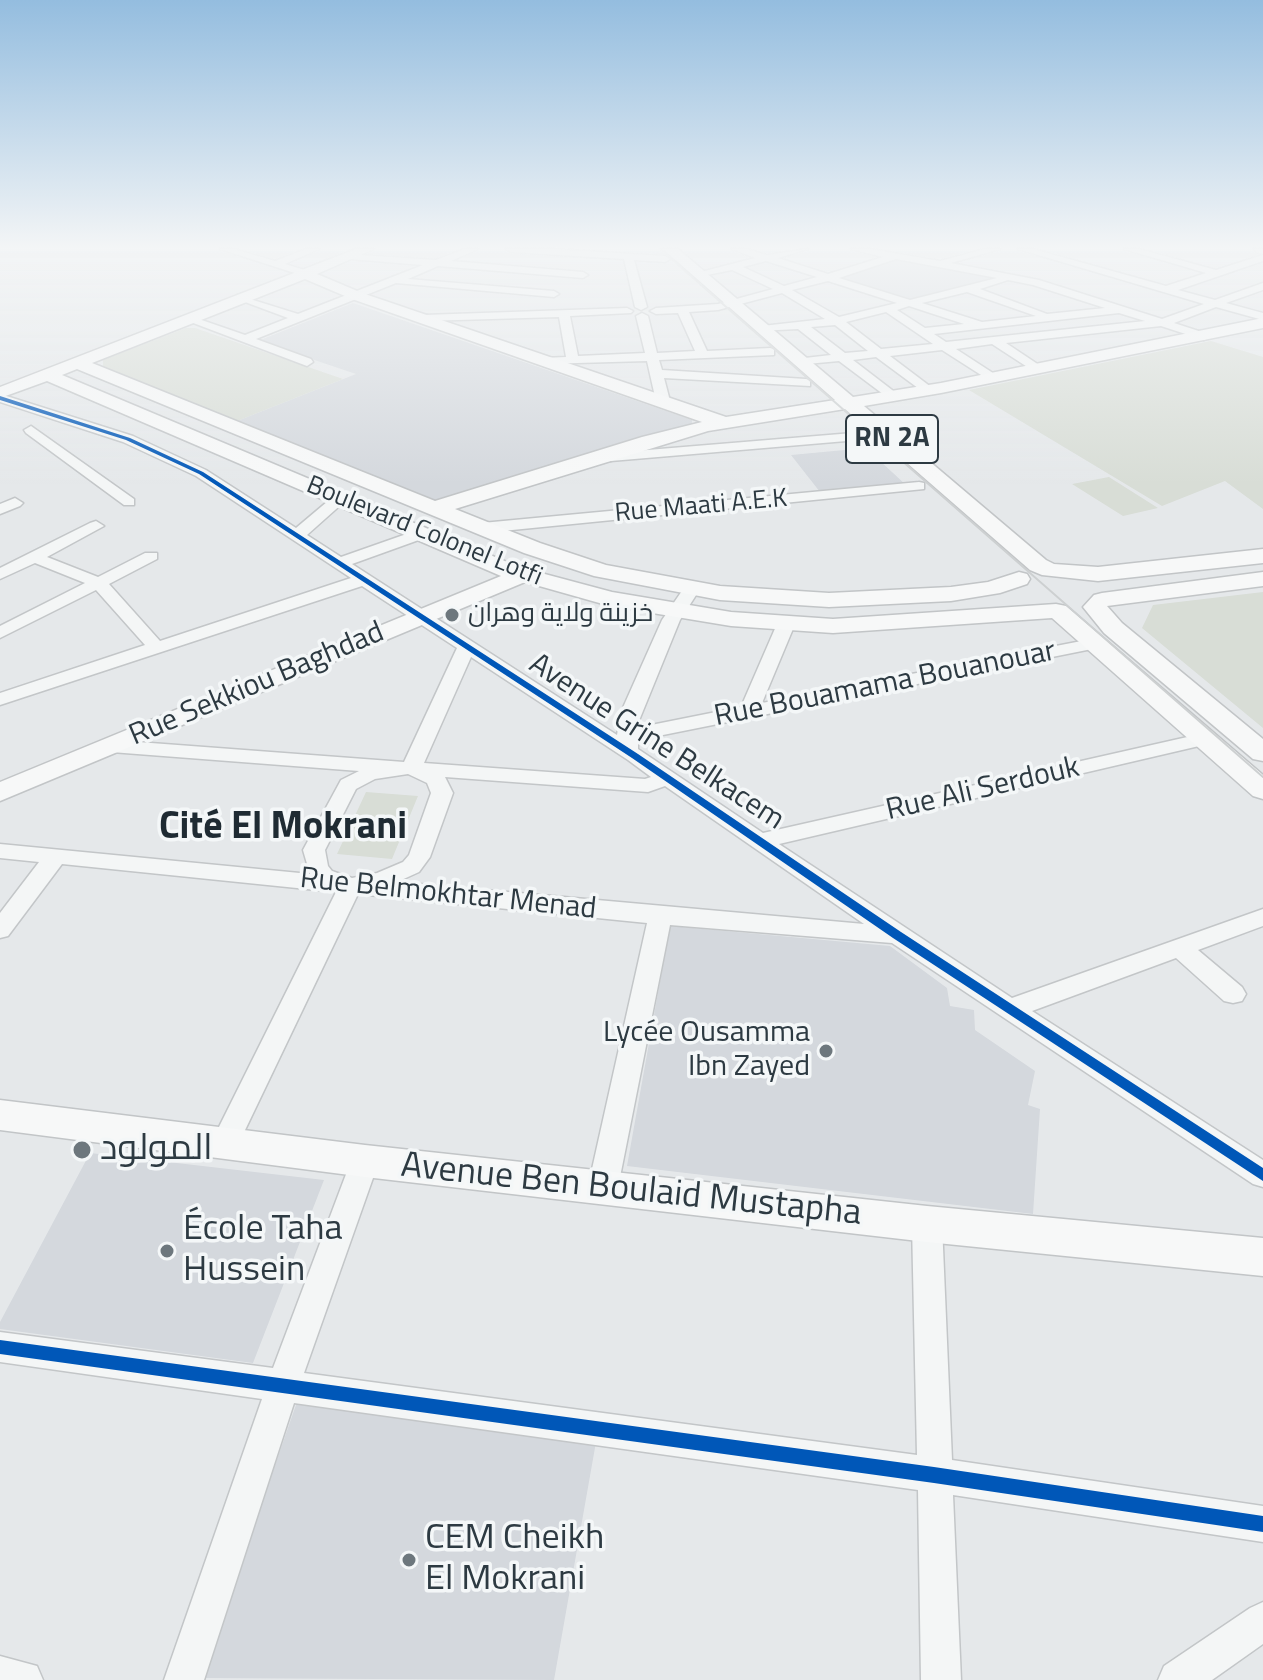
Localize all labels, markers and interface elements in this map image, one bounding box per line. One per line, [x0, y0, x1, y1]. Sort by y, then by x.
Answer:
road number: RN 2A [846, 415, 938, 463]
street label: Boulevard Colonel Lotfi [302, 470, 546, 594]
street label: Rue Maati A.E.K [614, 484, 788, 530]
place label: خزينة ولاية وهران [468, 599, 653, 631]
marker: خزينة ولاية وهران [443, 606, 461, 624]
street label: Rue Sekkiou Baghdad [124, 615, 390, 755]
street label: Rue Bouamama Bouanouar [711, 634, 1059, 736]
street label: Avenue Grine Belkacem [522, 647, 790, 839]
street label: Rue Ali Serdouk [883, 750, 1083, 830]
district label: Cité El Mokrani [159, 806, 407, 852]
street label: Rue Belmokhtar Menad [298, 862, 598, 928]
place label: Lycée Ousamma Ibn Zayed [603, 1016, 810, 1086]
marker: Lycée Ousamma Ibn Zayed [817, 1042, 835, 1060]
place label: المولود [100, 1128, 213, 1172]
marker: المولود [71, 1139, 93, 1161]
street label: Avenue Ben Boulaid Mustapha [399, 1145, 863, 1237]
place label: École Taha Hussein [183, 1208, 343, 1293]
marker: École Taha Hussein [158, 1242, 176, 1260]
place label: CEM Cheikh El Mokrani [425, 1517, 604, 1602]
marker: CEM Cheikh El Mokrani [400, 1551, 418, 1569]

